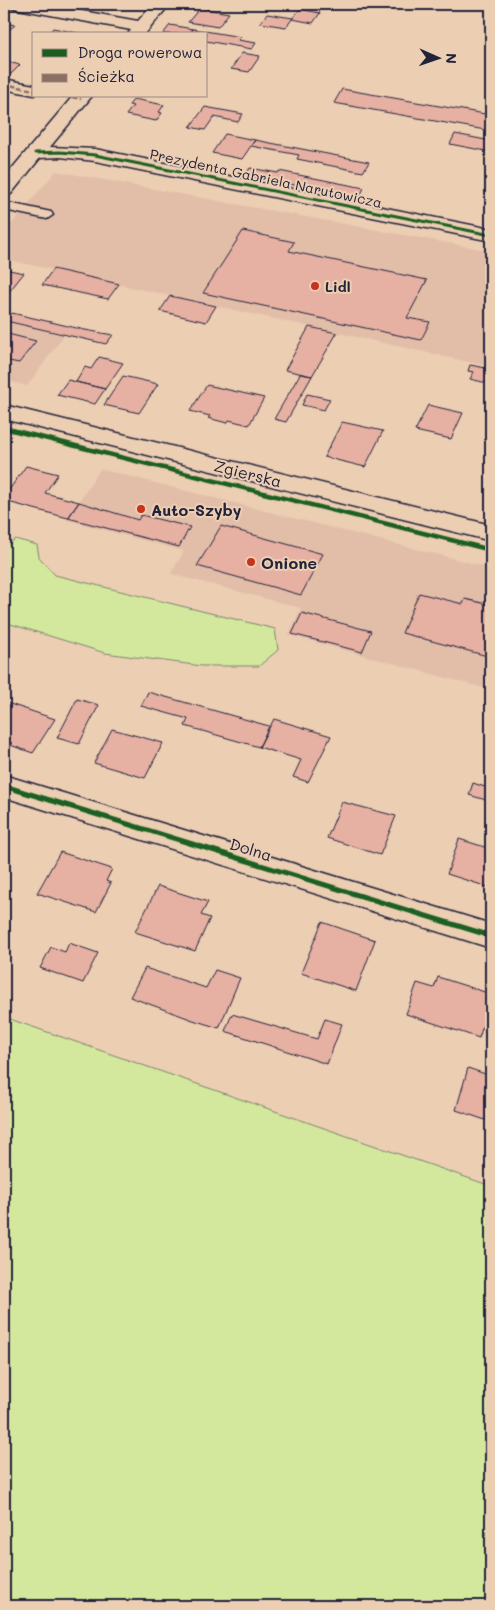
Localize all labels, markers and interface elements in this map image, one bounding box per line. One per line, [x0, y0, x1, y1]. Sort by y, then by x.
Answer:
legend [32, 32, 208, 98]
north arrow [412, 32, 462, 82]
text: Droga rowerowa [78, 42, 202, 62]
text: N [442, 53, 461, 64]
text: Ścieżka [78, 66, 135, 86]
street label: Prezydenta Gabriela Narutowicza [148, 144, 384, 212]
place label: Lidl [325, 277, 351, 296]
marker: Lidl [309, 280, 321, 292]
street label: Zgierska [212, 454, 284, 492]
place label: Auto-Szyby [151, 499, 242, 520]
marker: Auto-Szyby [135, 503, 147, 515]
place label: Onione [261, 552, 317, 573]
marker: Onione [245, 556, 257, 568]
street label: Dolna [227, 833, 275, 865]

